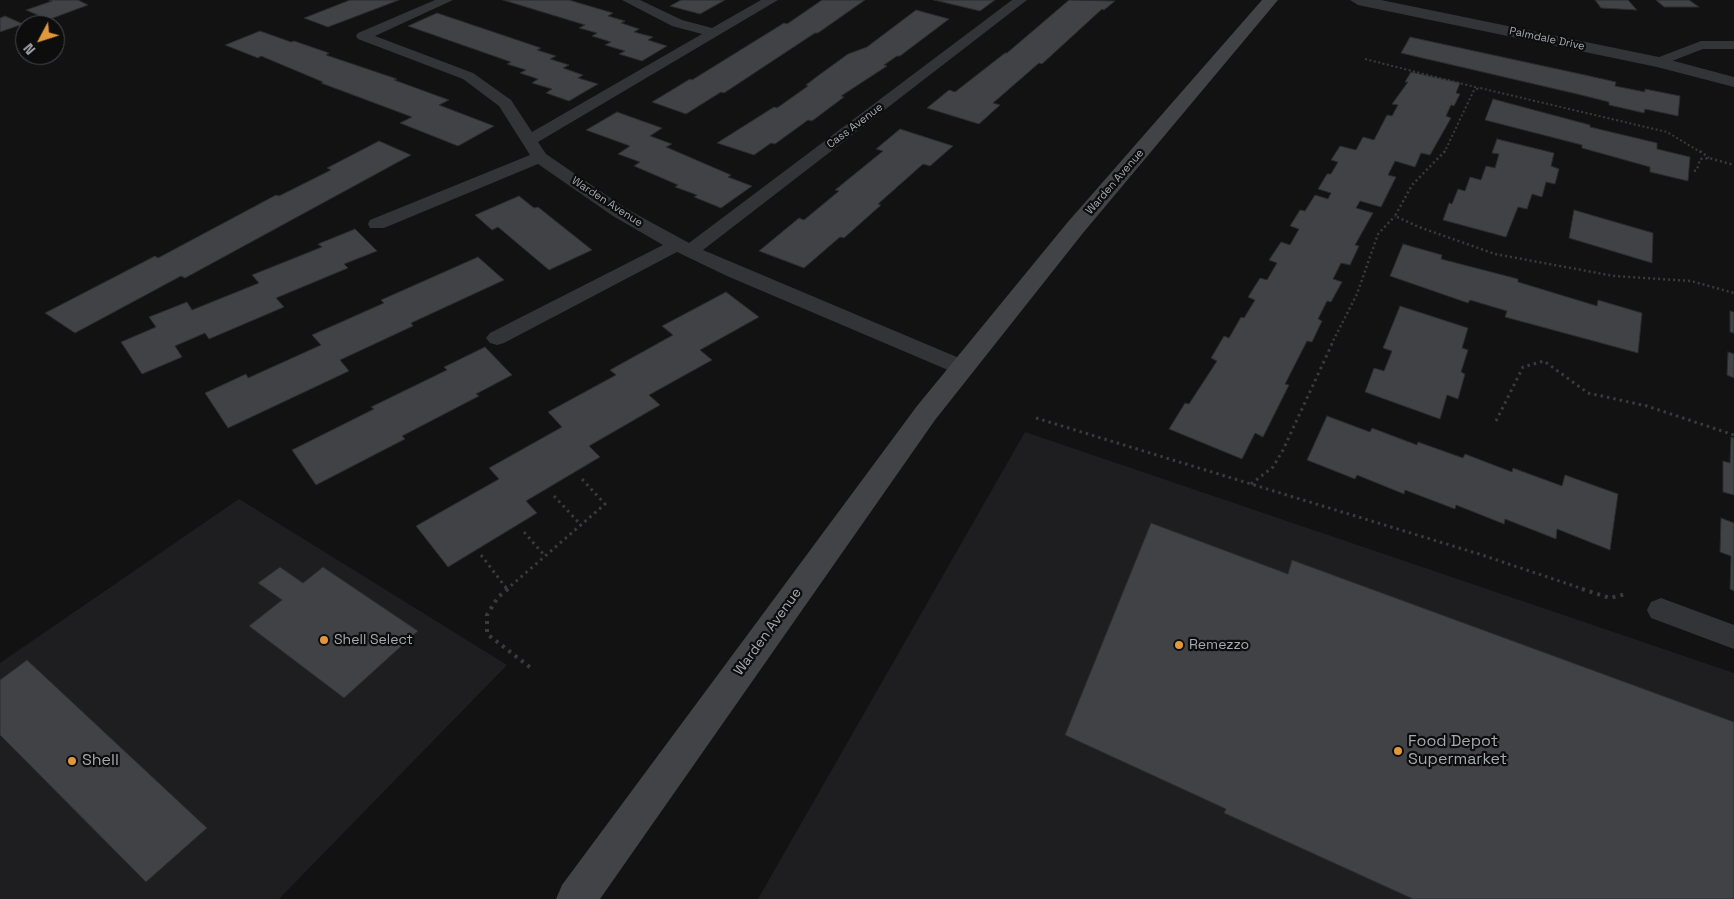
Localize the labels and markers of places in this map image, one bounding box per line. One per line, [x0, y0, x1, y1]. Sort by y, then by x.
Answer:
place label: Shell Select [334, 632, 413, 648]
marker: Shell Select [318, 634, 330, 646]
place label: Remezzo [1189, 637, 1249, 653]
marker: Remezzo [1173, 639, 1185, 651]
place label: Food Depot Supermarket [1408, 732, 1507, 770]
marker: Food Depot Supermarket [1392, 745, 1404, 757]
place label: Shell [82, 751, 119, 771]
marker: Shell [66, 755, 78, 767]

